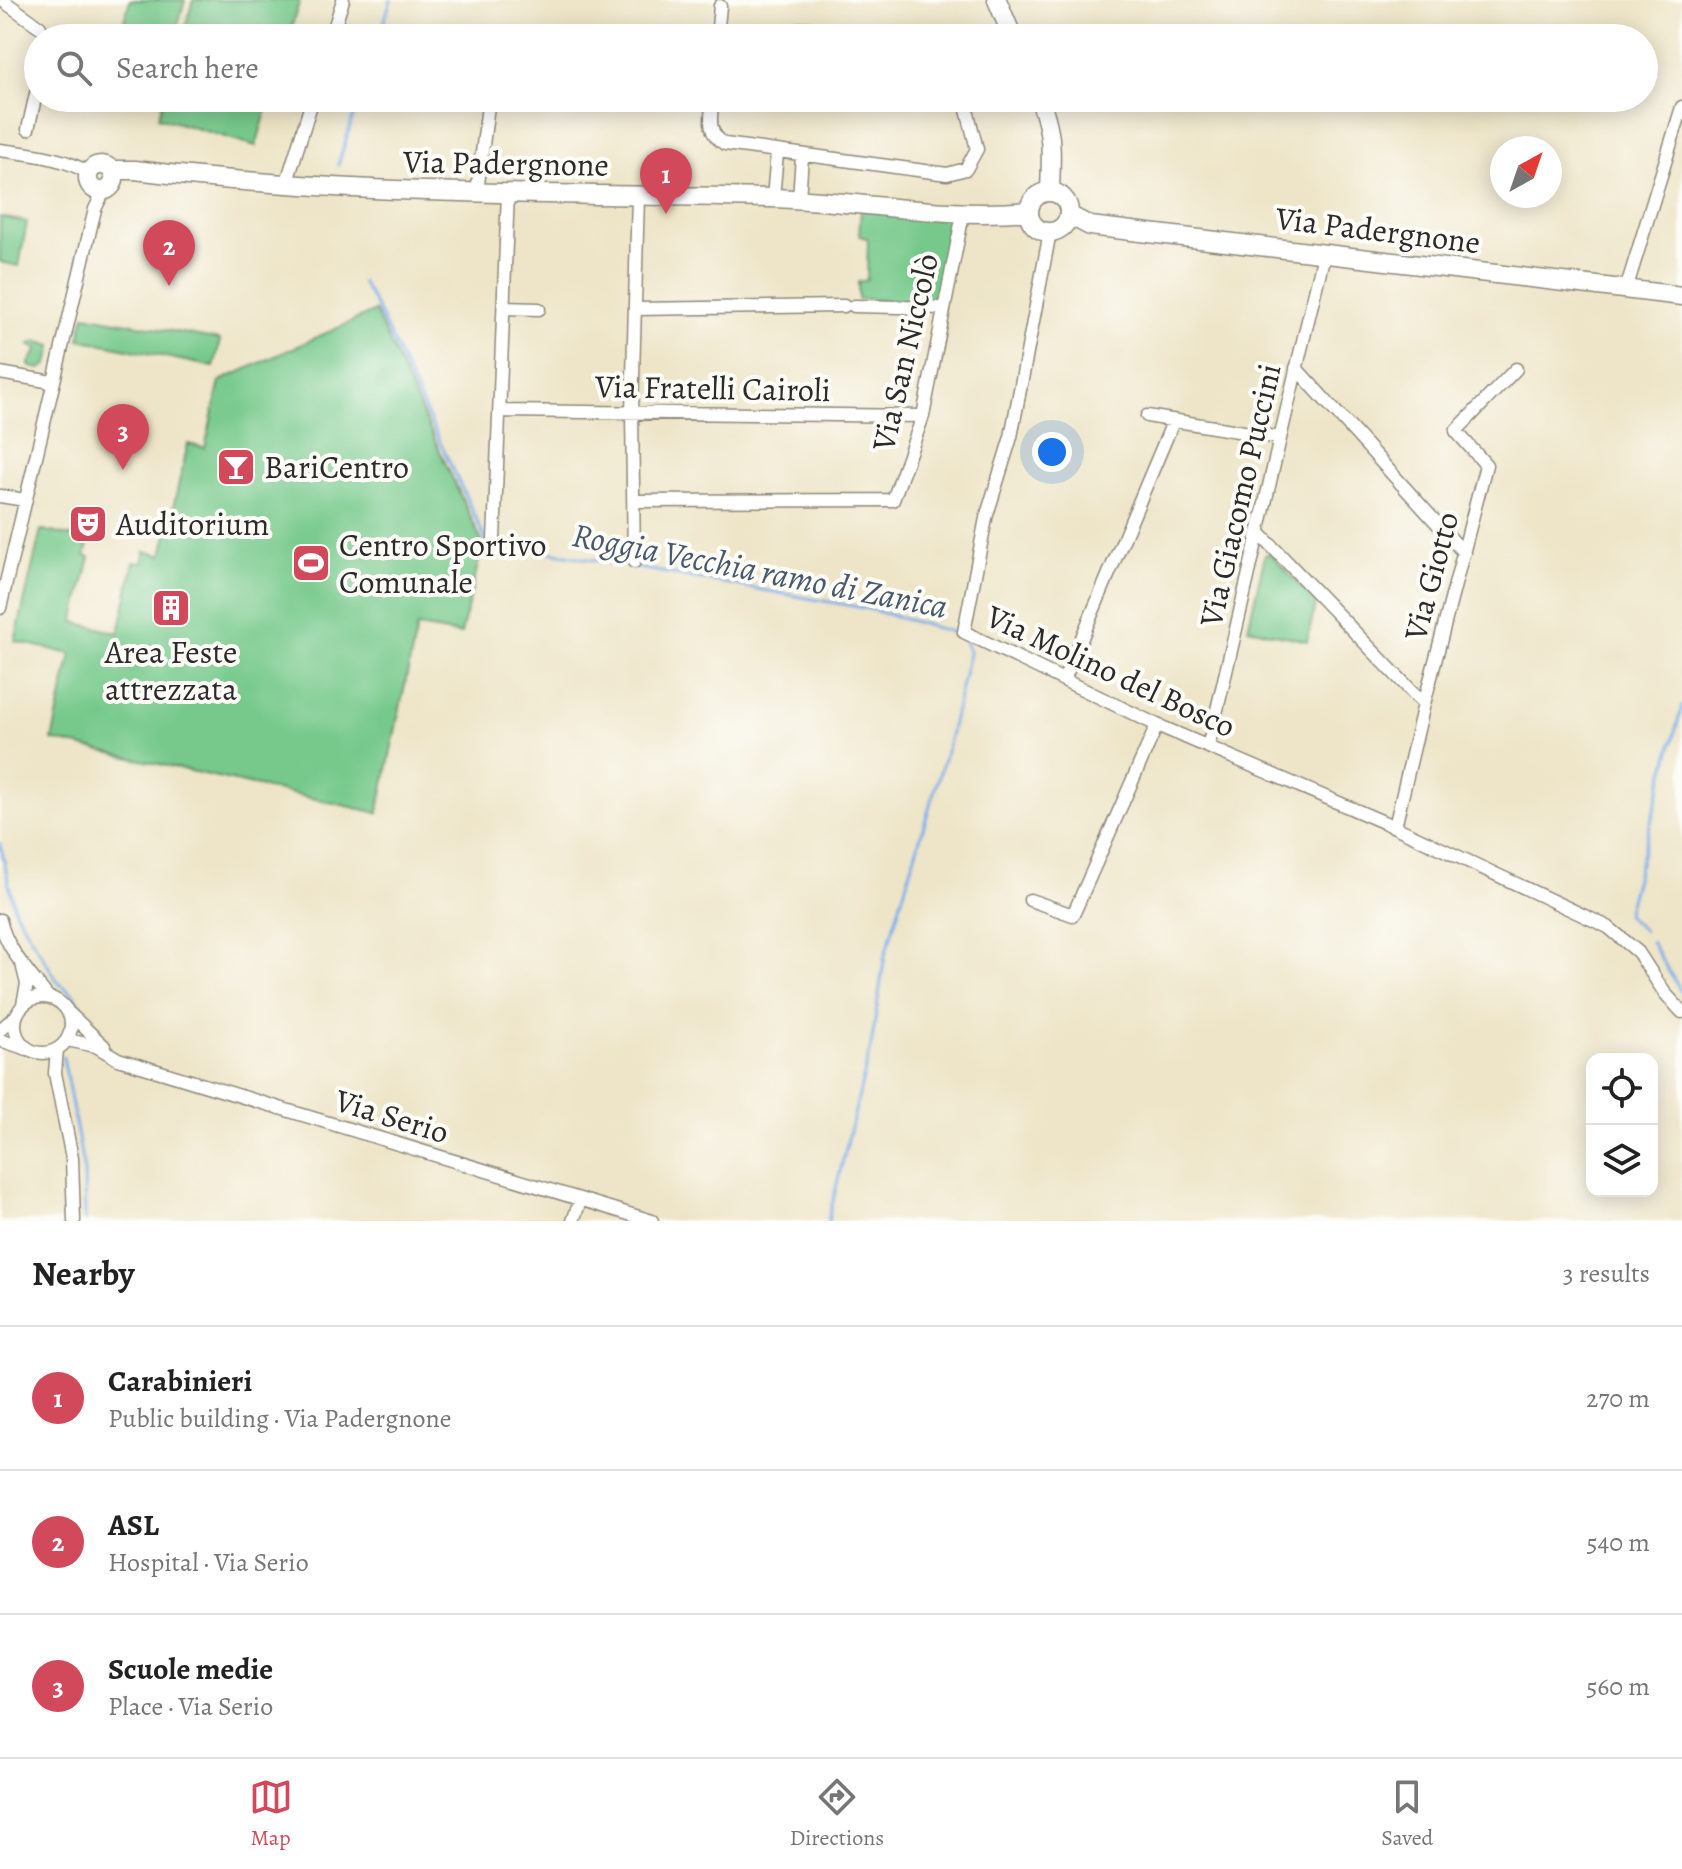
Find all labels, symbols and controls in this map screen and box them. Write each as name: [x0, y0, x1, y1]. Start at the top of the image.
search box: [24, 24, 1658, 112]
icon: search: [52, 46, 96, 90]
text: Search here: [116, 48, 259, 88]
north arrow: [1490, 136, 1562, 208]
street label: Via Padergnone: [402, 139, 609, 187]
pin: 1: [640, 148, 692, 214]
street label: Via Padergnone: [1272, 196, 1483, 264]
pin: 2: [143, 220, 195, 286]
street label: Via San Niccolò: [861, 249, 949, 456]
street label: Via Giacomo Puccini: [1188, 359, 1292, 632]
street label: Via Fratelli Cairoli: [594, 364, 831, 412]
pin: 3: [97, 404, 149, 470]
your location: [1032, 432, 1072, 472]
place label: BariCentro: [264, 445, 409, 489]
bar icon: BariCentro: [215, 446, 257, 488]
place label: Auditorium: [115, 502, 269, 546]
theatre icon: Auditorium: [67, 503, 109, 545]
street label: Via Giotto: [1393, 507, 1469, 646]
water label: Roggia Vecchia ramo di Zanica: [568, 511, 951, 630]
place label: Centro Sportivo Comunale: [339, 523, 546, 604]
sports icon: Centro Sportivo Comunale: [290, 542, 332, 584]
building icon: Area Feste attrezzata: [150, 587, 192, 629]
street label: Via Molino del Bosco: [979, 594, 1243, 748]
place label: Area Feste attrezzata: [104, 630, 237, 711]
map controls: [1586, 1053, 1658, 1197]
button: locate: [1586, 1053, 1658, 1125]
street label: Via Serio: [329, 1078, 454, 1154]
button: layers: [1586, 1125, 1658, 1197]
text: Nearby: [32, 1250, 135, 1297]
text: 3 results: [1563, 1256, 1650, 1291]
text: Carabinieri: [108, 1361, 252, 1401]
text: 1: [53, 1381, 63, 1416]
text: 270 m: [1586, 1381, 1650, 1416]
text: Public building · Via Padergnone: [108, 1401, 451, 1436]
text: ASL: [108, 1505, 159, 1545]
text: 2: [52, 1525, 64, 1560]
text: 540 m: [1586, 1525, 1650, 1560]
text: Hospital · Via Serio: [108, 1545, 309, 1580]
text: Scuole medie: [108, 1649, 273, 1689]
text: 3: [52, 1669, 64, 1704]
text: 560 m: [1586, 1669, 1650, 1704]
text: Place · Via Serio: [108, 1689, 273, 1724]
tab: Map: [249, 1775, 293, 1853]
tab: Directions: [790, 1775, 884, 1853]
tab: Saved: [1381, 1775, 1433, 1853]

